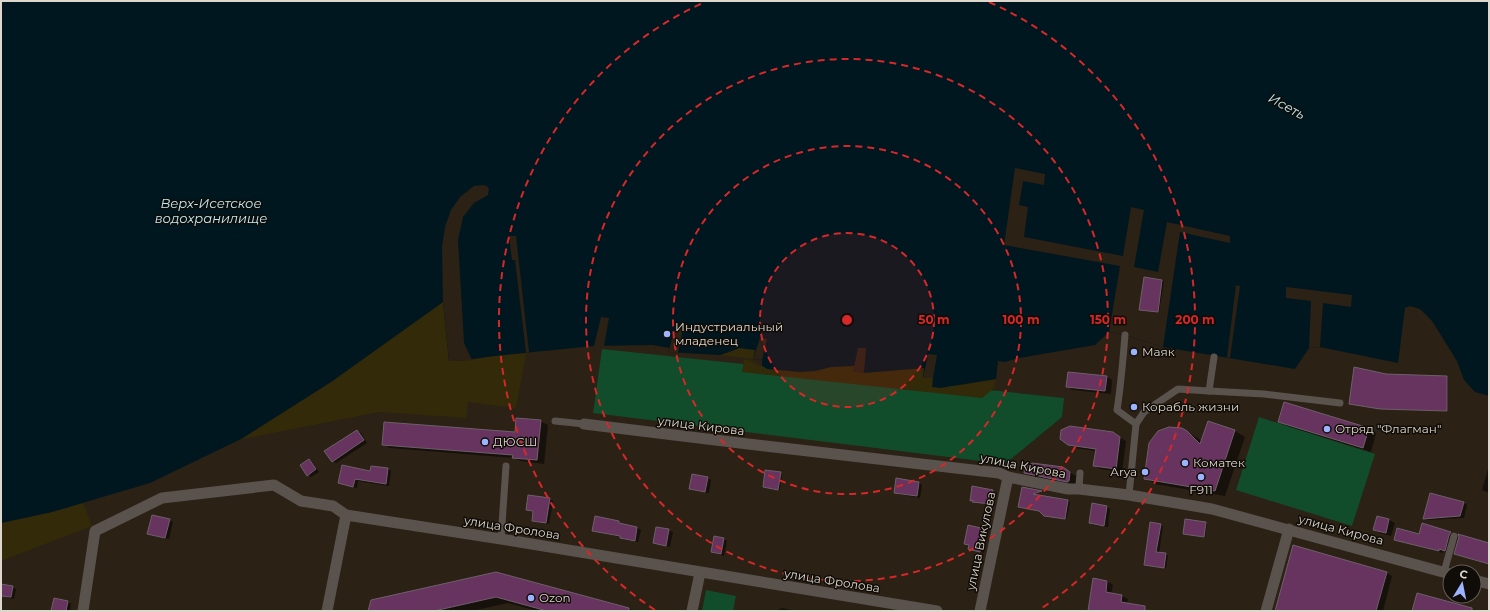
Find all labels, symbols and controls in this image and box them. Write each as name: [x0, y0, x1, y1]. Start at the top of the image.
water label: Исеть: [1266, 89, 1308, 123]
water label: Верх-Исетское водохранилище: [155, 195, 267, 226]
text: 50 m: [918, 312, 950, 327]
text: 100 m: [1003, 312, 1039, 327]
text: 150 m: [1090, 312, 1126, 327]
text: 200 m: [1175, 312, 1215, 327]
centre of rings: [840, 313, 854, 327]
place label: Индустриальный младенец: [675, 319, 783, 348]
marker: Индустриальный младенец: [662, 329, 672, 339]
place label: Маяк: [1142, 344, 1175, 359]
marker: Маяк: [1129, 347, 1139, 357]
place label: Корабль жизни: [1142, 399, 1239, 414]
marker: Корабль жизни: [1129, 402, 1139, 412]
street label: улица Кирова: [656, 413, 745, 438]
place label: Отряд "Флагман": [1335, 421, 1441, 436]
marker: Отряд "Флагман": [1322, 424, 1332, 434]
place label: ДЮСШ: [493, 434, 537, 449]
marker: ДЮСШ: [480, 437, 490, 447]
street label: улица Кирова: [978, 450, 1067, 481]
place label: Коматек: [1193, 455, 1245, 470]
marker: Коматек: [1180, 458, 1190, 468]
place label: Arya: [1110, 464, 1137, 479]
marker: Arya: [1140, 467, 1150, 477]
marker: F911: [1196, 472, 1206, 482]
place label: F911: [1189, 482, 1213, 497]
street label: улица Викулова: [963, 490, 998, 593]
street label: улица Кирова: [1296, 511, 1385, 548]
street label: улица Фролова: [462, 512, 561, 542]
north arrow: [1442, 564, 1482, 604]
street label: улица Фролова: [782, 565, 881, 595]
text: С: [1459, 567, 1469, 582]
place label: Ozon: [539, 590, 571, 605]
marker: Ozon: [526, 593, 536, 603]

